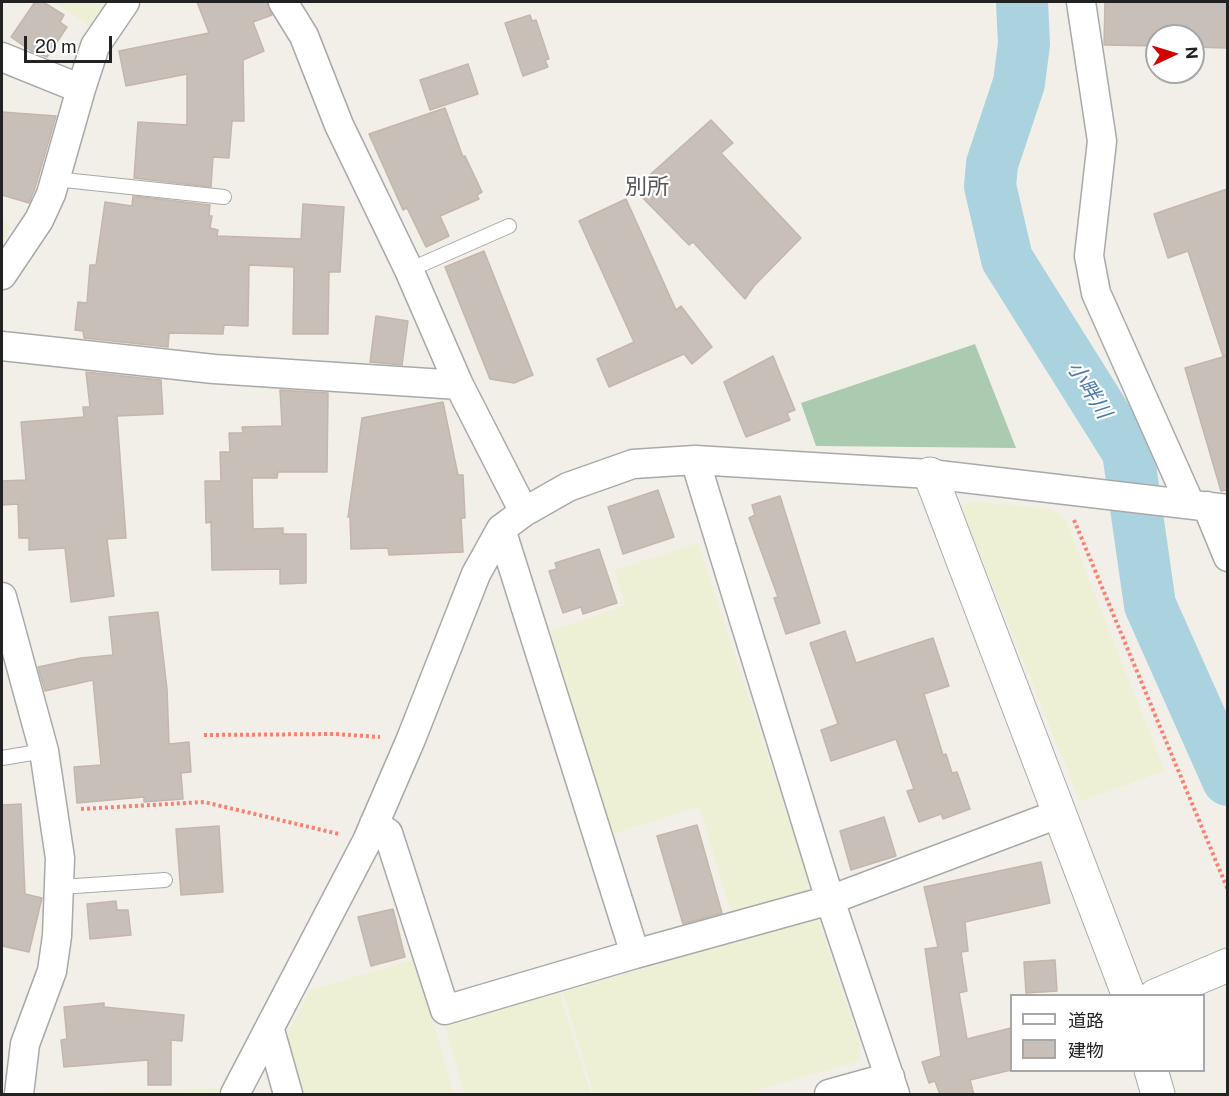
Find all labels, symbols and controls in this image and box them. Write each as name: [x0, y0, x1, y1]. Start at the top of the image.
scale bar: [27, 24, 116, 62]
north arrow: [1145, 24, 1205, 84]
text: 20 m: [35, 36, 77, 57]
text: N: [1182, 46, 1201, 60]
district label: 別所: [625, 174, 669, 200]
water label: 小畔川: [1062, 357, 1116, 423]
legend: [1010, 994, 1205, 1072]
text: 道路: [1068, 1010, 1104, 1031]
text: 建物: [1068, 1040, 1104, 1061]

